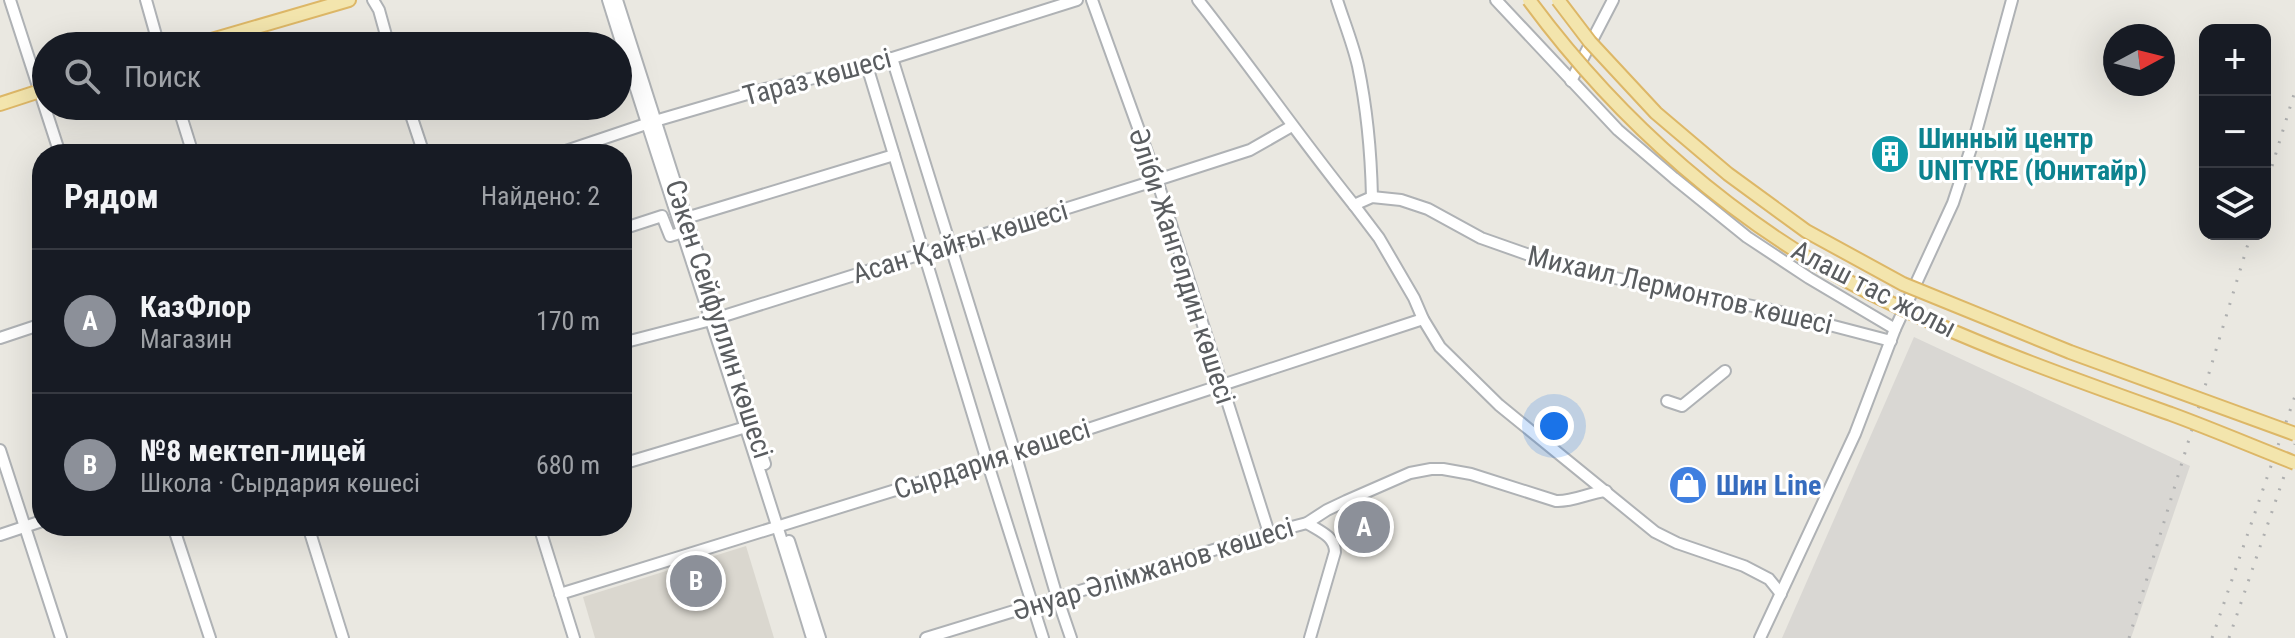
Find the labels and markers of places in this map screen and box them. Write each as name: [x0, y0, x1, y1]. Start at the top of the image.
place label: Шинный центр UNITYRE (Юнитайр): [1918, 122, 2147, 187]
building icon: Шинный центр UNITYRE (Юнитайр): [1869, 133, 1911, 175]
shop icon: Шин Line: [1667, 464, 1709, 506]
place label: Шин Line: [1716, 469, 1821, 502]
pin: A: [1338, 497, 1390, 557]
pin: B: [670, 551, 722, 611]

